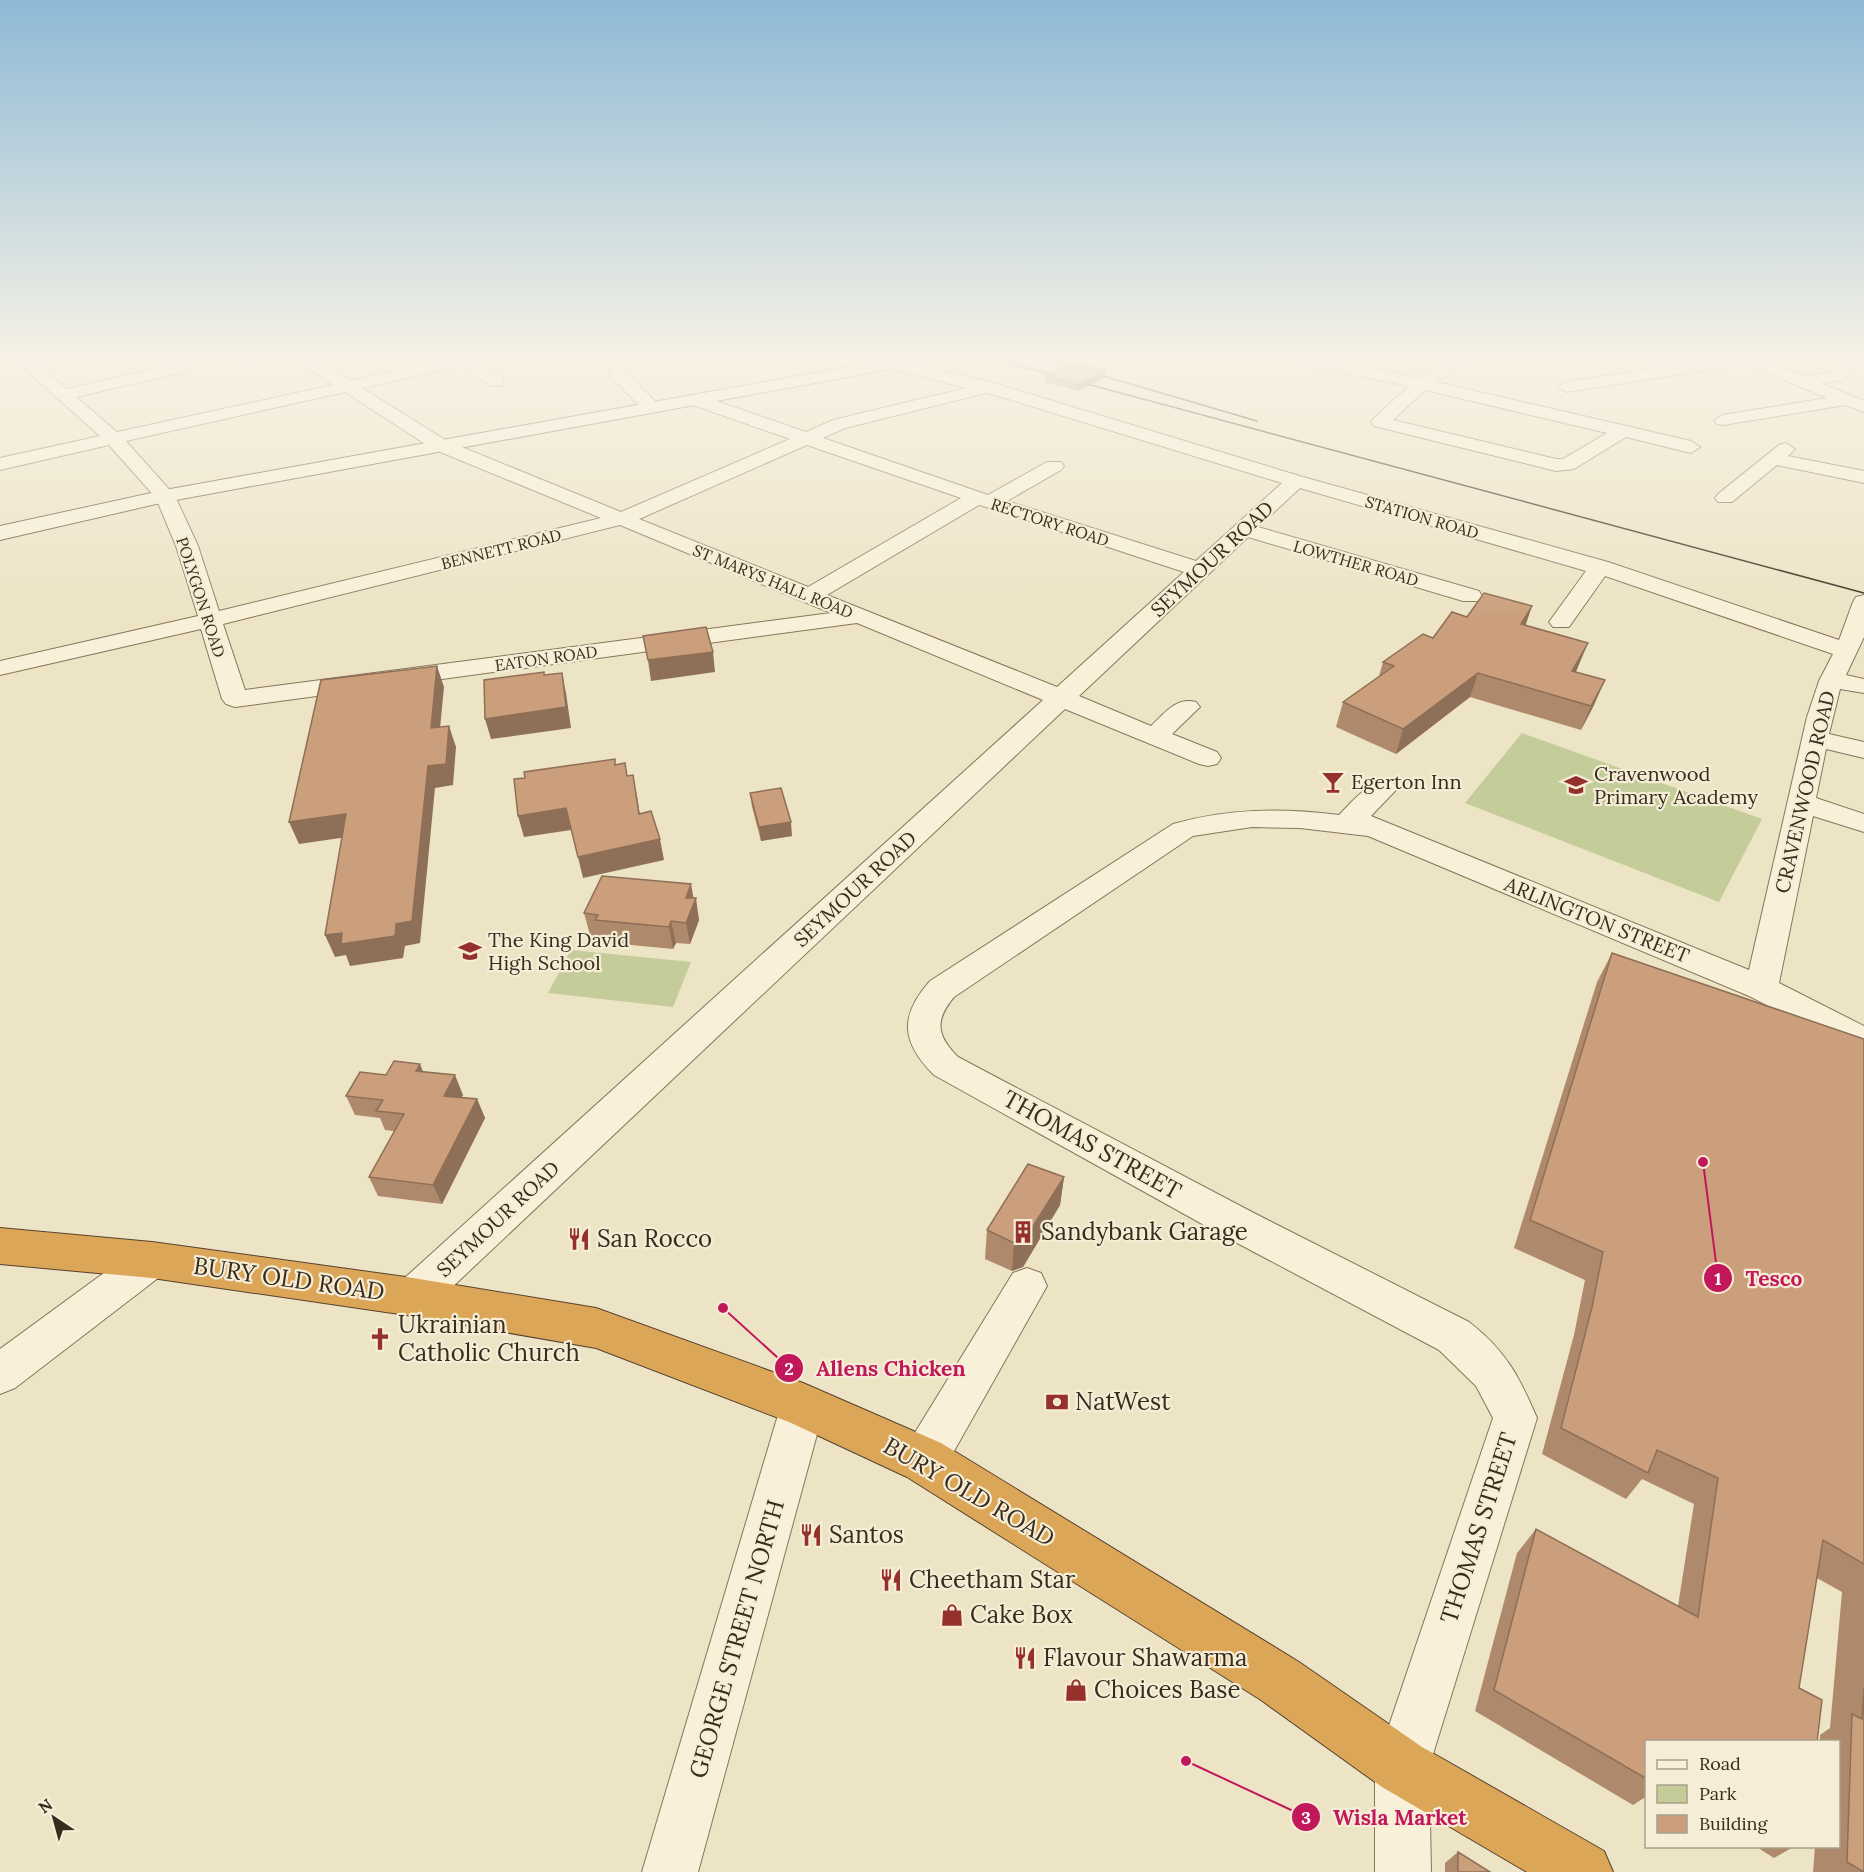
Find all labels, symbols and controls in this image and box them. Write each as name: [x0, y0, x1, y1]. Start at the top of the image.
street label: STATION ROAD: [1363, 491, 1481, 543]
street label: RECTORY ROAD: [989, 494, 1112, 550]
street label: SEYMOUR ROAD: [1145, 495, 1278, 622]
street label: BENNETT ROAD: [439, 524, 563, 574]
street label: POLYGON ROAD: [172, 534, 230, 660]
street label: LOWTHER ROAD: [1291, 536, 1421, 590]
street label: ST MARYS HALL ROAD: [690, 540, 856, 622]
street label: EATON ROAD: [493, 641, 599, 675]
street label: CRAVENWOOD ROAD: [1769, 688, 1840, 896]
place label: Cravenwood Primary Academy: [1594, 761, 1758, 809]
bar icon: Egerton Inn: [1320, 769, 1346, 795]
place label: Egerton Inn: [1351, 769, 1462, 794]
school or university icon: Cravenwood Primary Academy: [1563, 772, 1589, 798]
street label: SEYMOUR ROAD: [788, 825, 921, 952]
street label: ARLINGTON STREET: [1500, 871, 1693, 968]
place label: The King David High School: [488, 927, 629, 975]
school or university icon: The King David High School: [457, 938, 483, 964]
street label: THOMAS STREET: [998, 1083, 1187, 1206]
street label: SEYMOUR ROAD: [431, 1155, 564, 1282]
place label: Sandybank Garage: [1041, 1216, 1248, 1247]
building icon: Sandybank Garage: [1010, 1219, 1036, 1245]
place label: San Rocco: [597, 1223, 712, 1254]
restaurant icon: San Rocco: [566, 1226, 592, 1252]
street label: BURY OLD ROAD: [191, 1250, 387, 1307]
callout: Tesco: [1703, 1259, 1814, 1298]
text: Tesco: [1746, 1265, 1803, 1292]
text: 1: [1714, 1267, 1722, 1290]
place label: Ukrainian Catholic Church: [398, 1309, 580, 1368]
church icon: Ukrainian Catholic Church: [367, 1326, 393, 1352]
callout: Allens Chicken: [774, 1349, 978, 1388]
text: Allens Chicken: [816, 1355, 966, 1382]
text: 2: [784, 1357, 794, 1380]
place label: NatWest: [1075, 1386, 1171, 1417]
bank icon: NatWest: [1044, 1389, 1070, 1415]
street label: THOMAS STREET: [1433, 1428, 1524, 1627]
street label: BURY OLD ROAD: [878, 1430, 1060, 1553]
street label: GEORGE STREET NORTH: [682, 1496, 791, 1782]
place label: Santos: [829, 1519, 904, 1550]
restaurant icon: Santos: [798, 1522, 824, 1548]
place label: Cheetham Star: [909, 1564, 1076, 1595]
restaurant icon: Cheetham Star: [878, 1567, 904, 1593]
place label: Cake Box: [970, 1599, 1073, 1630]
shop icon: Cake Box: [939, 1602, 965, 1628]
place label: Flavour Shawarma: [1043, 1642, 1247, 1673]
restaurant icon: Flavour Shawarma: [1012, 1645, 1038, 1671]
place label: Choices Base: [1094, 1674, 1240, 1705]
shop icon: Choices Base: [1063, 1677, 1089, 1703]
legend: [1645, 1740, 1840, 1848]
text: Road: [1699, 1752, 1741, 1775]
text: Park: [1699, 1782, 1737, 1805]
north arrow: [24, 1788, 84, 1848]
text: N: [34, 1794, 56, 1818]
callout: Wisla Market: [1291, 1798, 1479, 1837]
text: Wisla Market: [1333, 1804, 1467, 1831]
text: 3: [1301, 1806, 1311, 1829]
text: Building: [1699, 1812, 1769, 1835]

